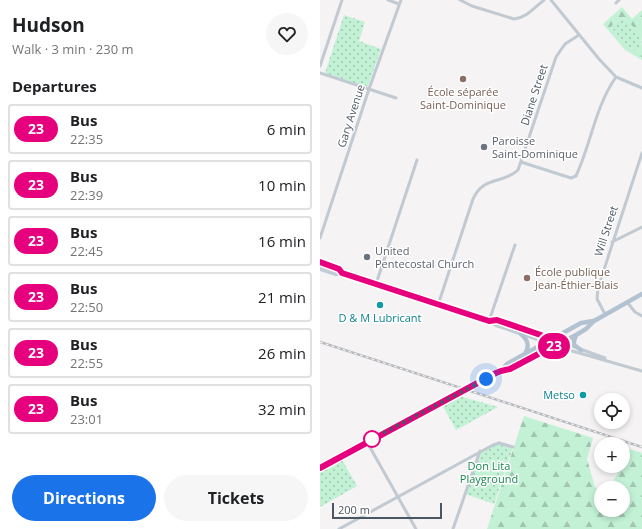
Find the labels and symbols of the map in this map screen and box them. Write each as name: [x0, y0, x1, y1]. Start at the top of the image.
street label: Diane Street: [517, 62, 550, 127]
marker: École séparée Saint-Dominique: [458, 74, 468, 84]
street label: Gary Avenue: [333, 82, 368, 149]
place label: École séparée Saint-Dominique: [420, 84, 506, 112]
place label: Paroisse Saint-Dominique: [492, 133, 578, 161]
marker: Paroisse Saint-Dominique: [479, 142, 489, 152]
street label: Will Street: [590, 204, 621, 258]
place label: United Pentecostal Church: [375, 243, 474, 271]
marker: United Pentecostal Church: [362, 252, 372, 262]
place label: École publique Jean-Éthier-Blais: [534, 264, 618, 292]
marker: École publique Jean-Éthier-Blais: [522, 273, 532, 283]
marker: D & M Lubricant: [375, 300, 385, 310]
place label: D & M Lubricant: [339, 310, 422, 325]
line badge: 23: [536, 333, 572, 359]
your location: [476, 369, 496, 389]
place label: Metso: [543, 387, 575, 402]
marker: Metso: [578, 390, 588, 400]
unlabelled marker: [363, 430, 381, 448]
park label: Don Lita Playground: [460, 458, 518, 486]
scale bar: [332, 501, 442, 520]

